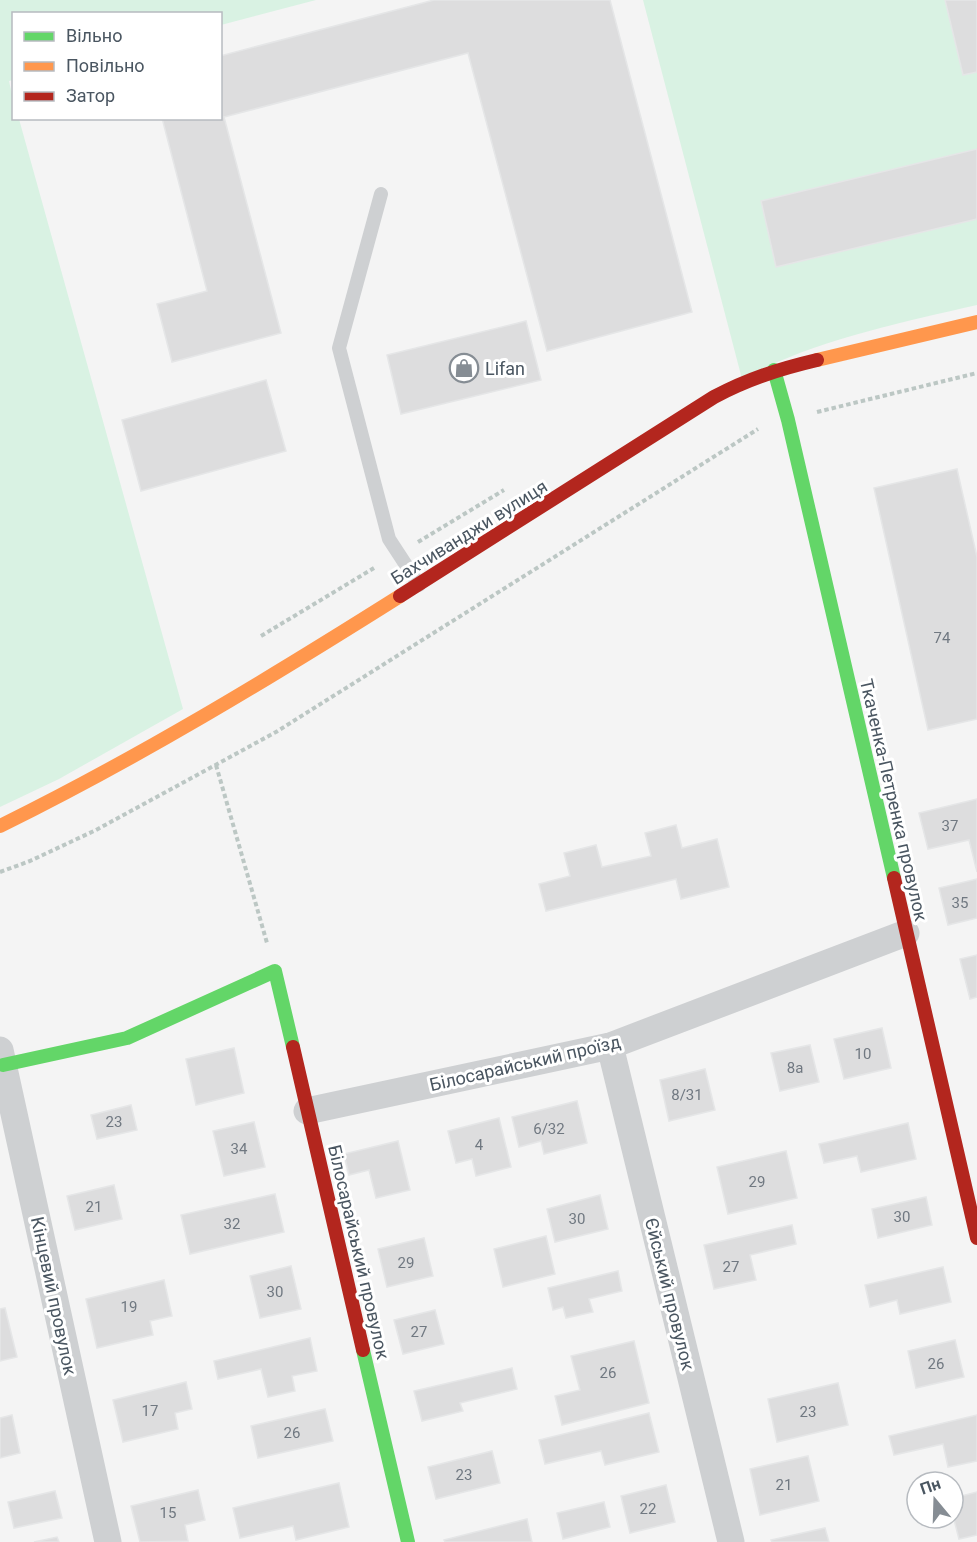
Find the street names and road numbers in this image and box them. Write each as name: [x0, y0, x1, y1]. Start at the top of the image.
street label: Бахчиванджи вулиця: [387, 475, 551, 589]
street label: Ткаченка-Петренка провулок: [856, 677, 932, 923]
street label: Білосарайський проїзд: [427, 1031, 623, 1095]
street label: Білосарайський провулок: [324, 1143, 394, 1362]
street label: Кінцевий провулок: [27, 1215, 81, 1377]
street label: Єйський провулок: [641, 1216, 699, 1373]

